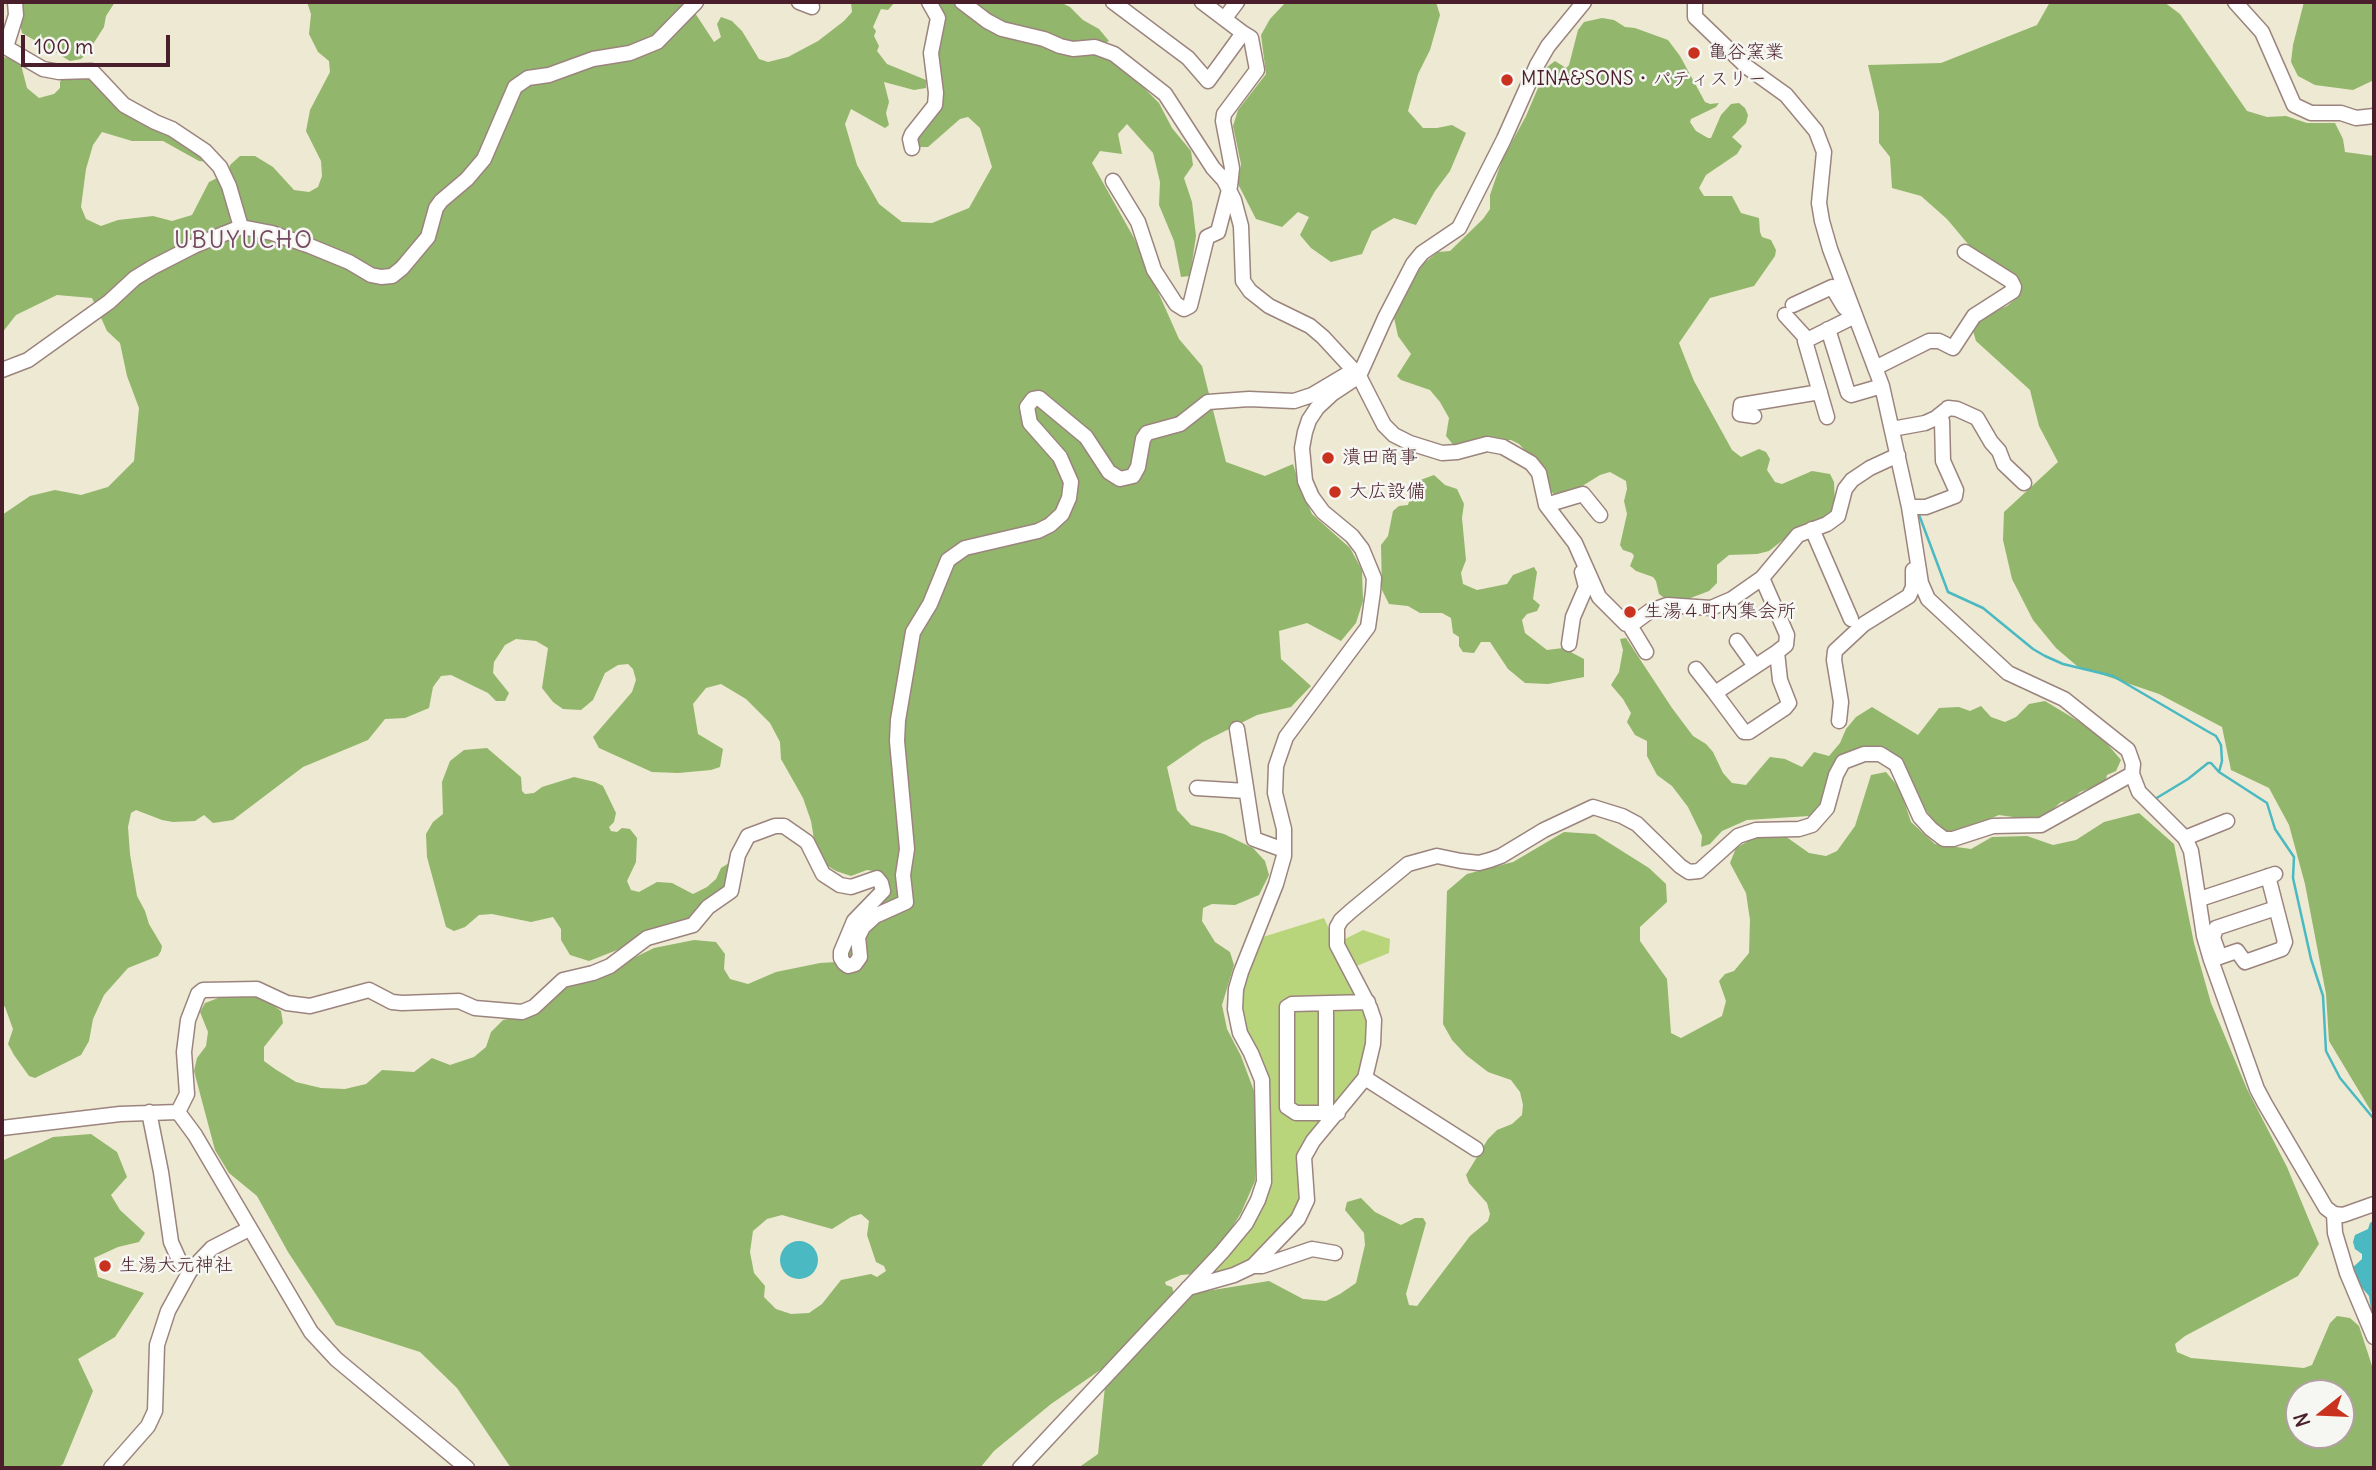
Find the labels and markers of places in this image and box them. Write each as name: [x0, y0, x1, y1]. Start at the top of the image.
place label: 亀谷窯業: [1708, 42, 1784, 64]
marker: 亀谷窯業: [1686, 45, 1702, 61]
place label: MINA&SONS・パティスリー: [1521, 69, 1767, 91]
marker: MINA&SONS・パティスリー: [1499, 72, 1515, 88]
place label: 潰田商事: [1342, 447, 1418, 469]
marker: 潰田商事: [1320, 450, 1336, 466]
place label: 大広設備: [1349, 481, 1425, 503]
marker: 大広設備: [1327, 484, 1343, 500]
place label: 生湯４町内集会所: [1644, 601, 1796, 623]
marker: 生湯４町内集会所: [1622, 604, 1638, 620]
place label: 生湯大元神社: [119, 1255, 233, 1277]
marker: 生湯大元神社: [97, 1258, 113, 1274]

